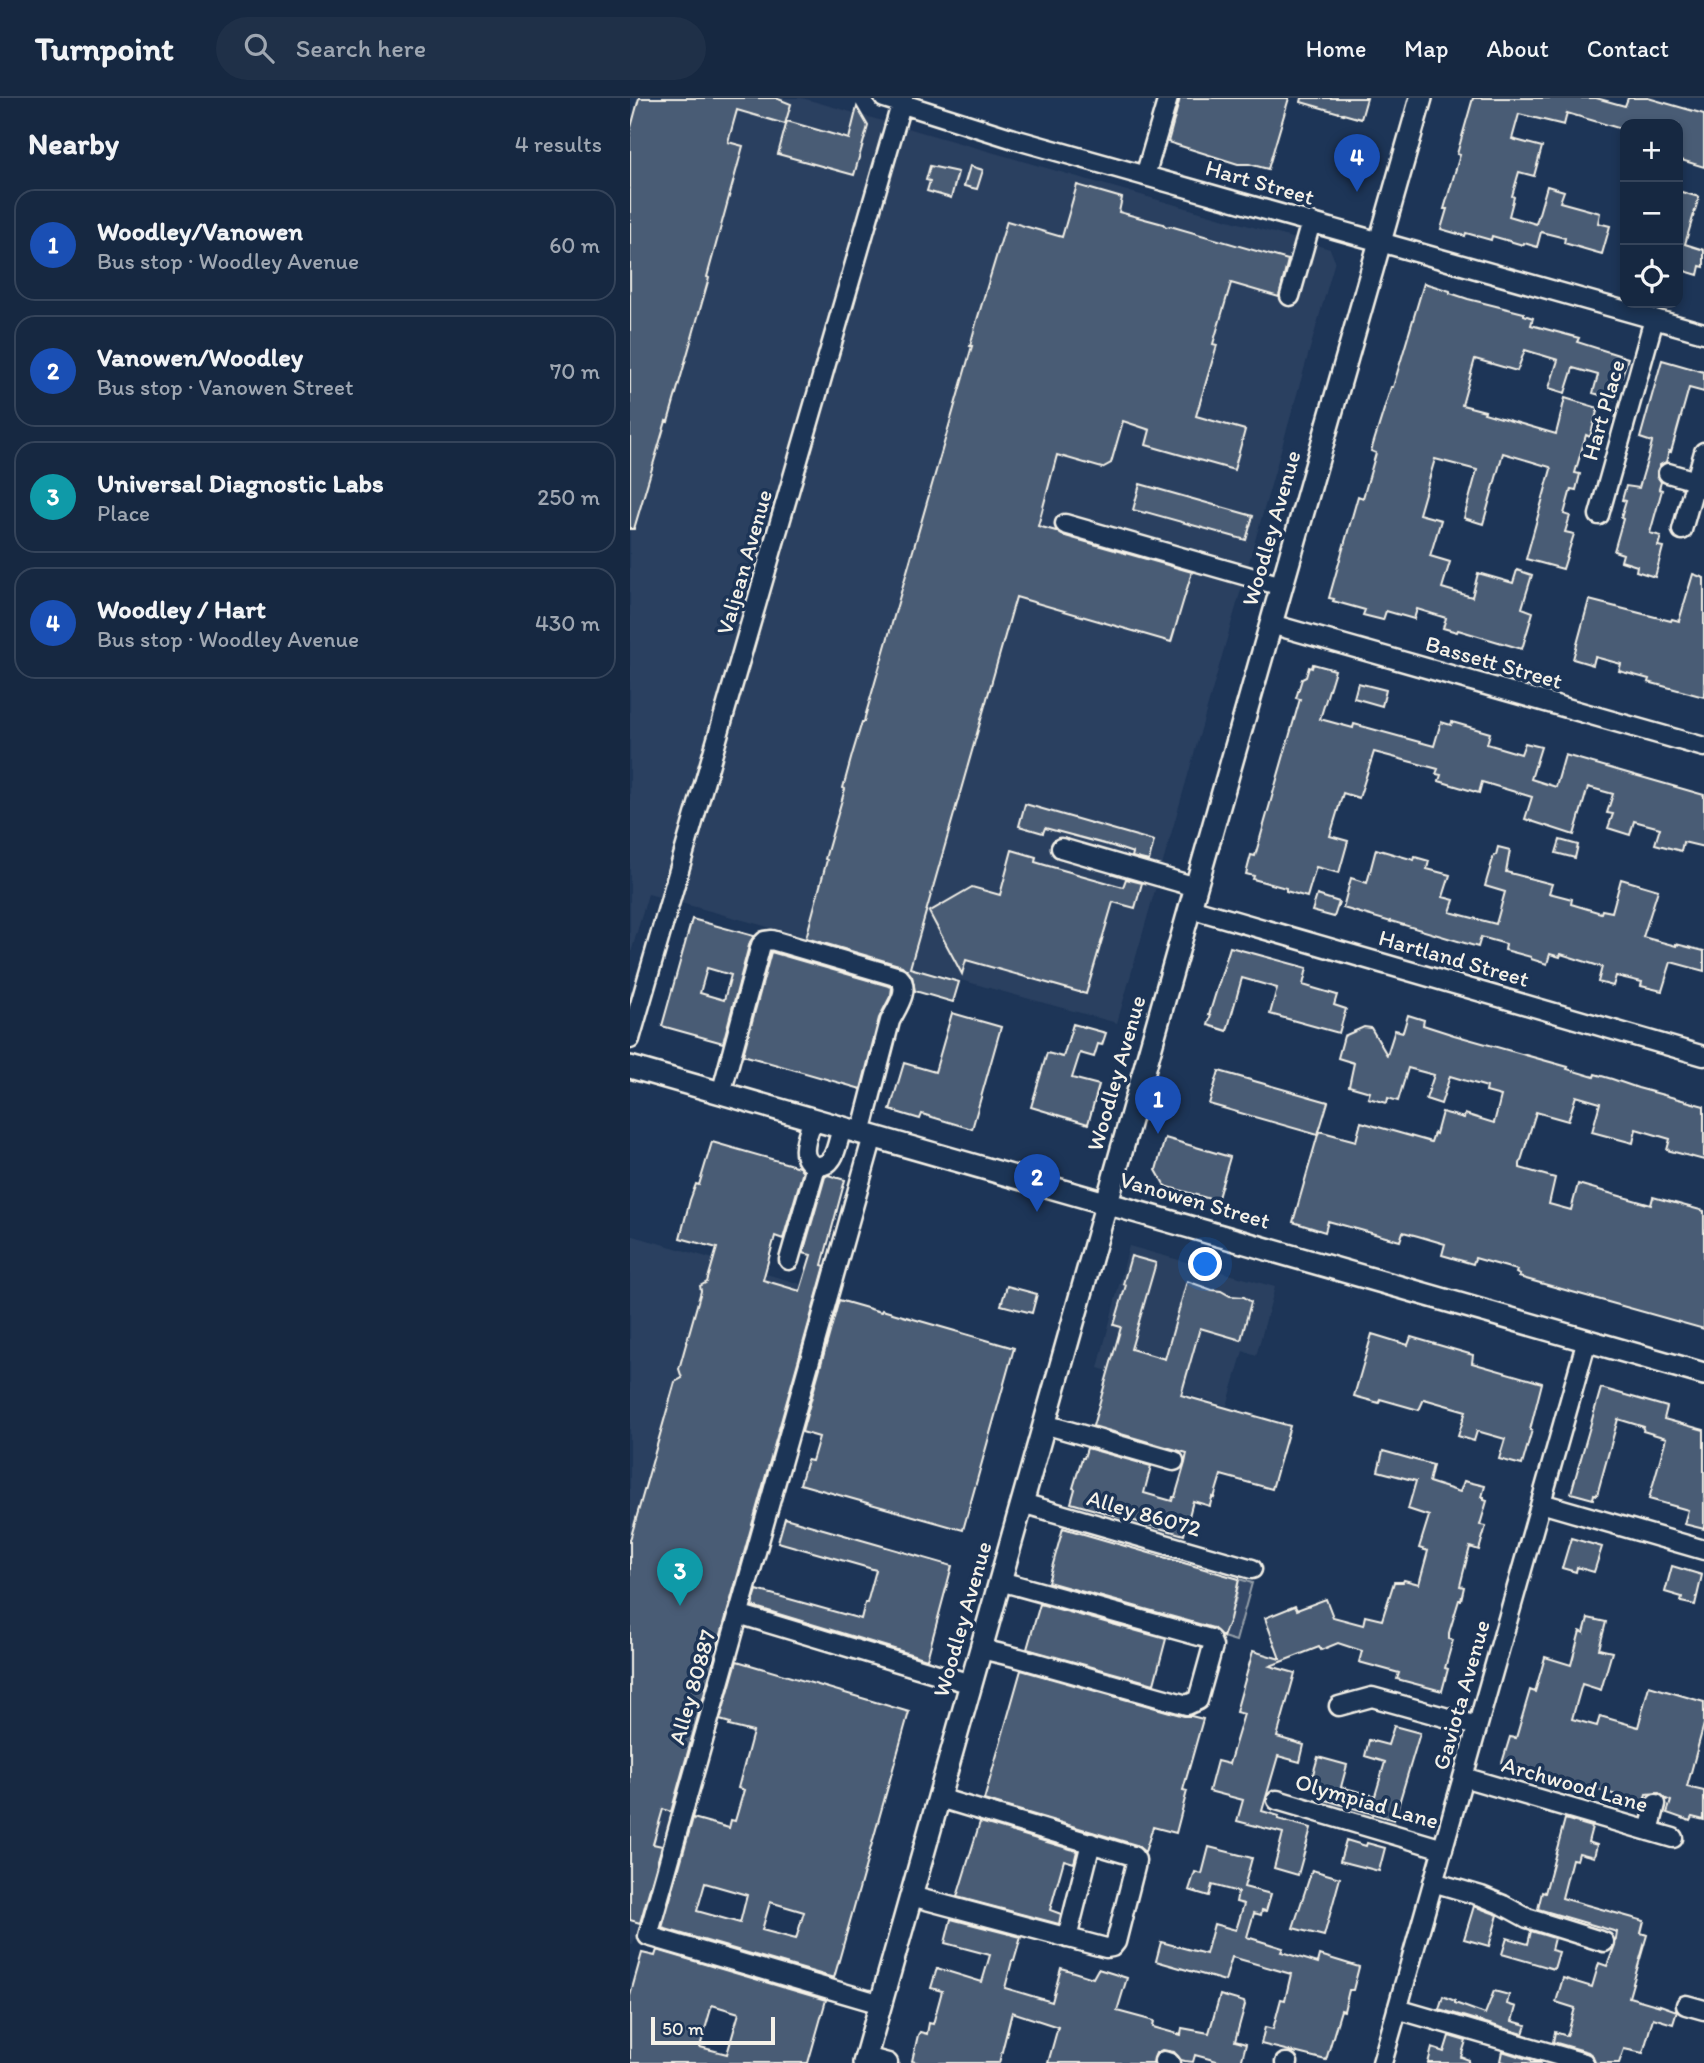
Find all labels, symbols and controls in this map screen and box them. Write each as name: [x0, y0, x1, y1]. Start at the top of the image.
search box: [216, 17, 706, 80]
text: Turnpoint: [35, 29, 174, 68]
icon: search: [240, 29, 278, 67]
text: Search here: [296, 32, 426, 64]
text: Home: [1306, 34, 1366, 63]
text: Map: [1404, 34, 1448, 63]
text: About: [1486, 34, 1549, 63]
text: Contact: [1587, 34, 1669, 63]
map controls: [1620, 119, 1683, 308]
button: +: [1620, 119, 1683, 182]
text: Nearby: [28, 125, 119, 162]
text: 4 results: [515, 130, 602, 158]
pin: 4: [1334, 134, 1380, 192]
street label: Hart Street: [1202, 153, 1318, 211]
button: −: [1620, 182, 1683, 245]
text: Woodley/Vanowen: [97, 215, 303, 247]
text: 1: [48, 231, 58, 259]
text: 60 m: [549, 231, 600, 259]
button: locate: [1620, 245, 1683, 308]
text: Bus stop · Woodley Avenue: [97, 247, 359, 275]
text: Vanowen/Woodley: [97, 341, 303, 373]
street label: Hart Place: [1575, 356, 1631, 464]
text: 2: [47, 357, 59, 385]
text: 70 m: [550, 357, 600, 385]
text: Bus stop · Vanowen Street: [97, 373, 354, 401]
street label: Woodley Avenue: [1235, 447, 1307, 609]
text: Universal Diagnostic Labs: [97, 467, 384, 499]
text: 3: [47, 483, 59, 511]
text: 250 m: [537, 483, 600, 511]
street label: Valjean Avenue: [710, 486, 778, 638]
text: Place: [97, 499, 150, 527]
text: Woodley / Hart: [97, 593, 266, 625]
text: 4: [46, 609, 60, 637]
text: 430 m: [535, 609, 600, 637]
text: Bus stop · Woodley Avenue: [97, 625, 359, 653]
street label: Bassett Street: [1422, 629, 1566, 695]
street label: Hartland Street: [1376, 923, 1533, 993]
street label: Woodley Avenue: [1080, 992, 1152, 1154]
pin: 1: [1135, 1076, 1181, 1134]
pin: 2: [1014, 1154, 1060, 1212]
street label: Vanowen Street: [1117, 1165, 1274, 1235]
your location: [1188, 1247, 1222, 1281]
street label: Alley 86072: [1084, 1483, 1204, 1543]
street label: Woodley Avenue: [926, 1538, 998, 1700]
pin: 3: [657, 1548, 703, 1606]
street label: Gaviota Avenue: [1426, 1617, 1496, 1773]
street label: Alley 80887: [662, 1626, 722, 1748]
street label: Archwood Lane: [1499, 1750, 1651, 1818]
street label: Olympiad Lane: [1292, 1767, 1442, 1835]
scale bar: [651, 2014, 775, 2046]
text: 50 m: [662, 2017, 704, 2040]

